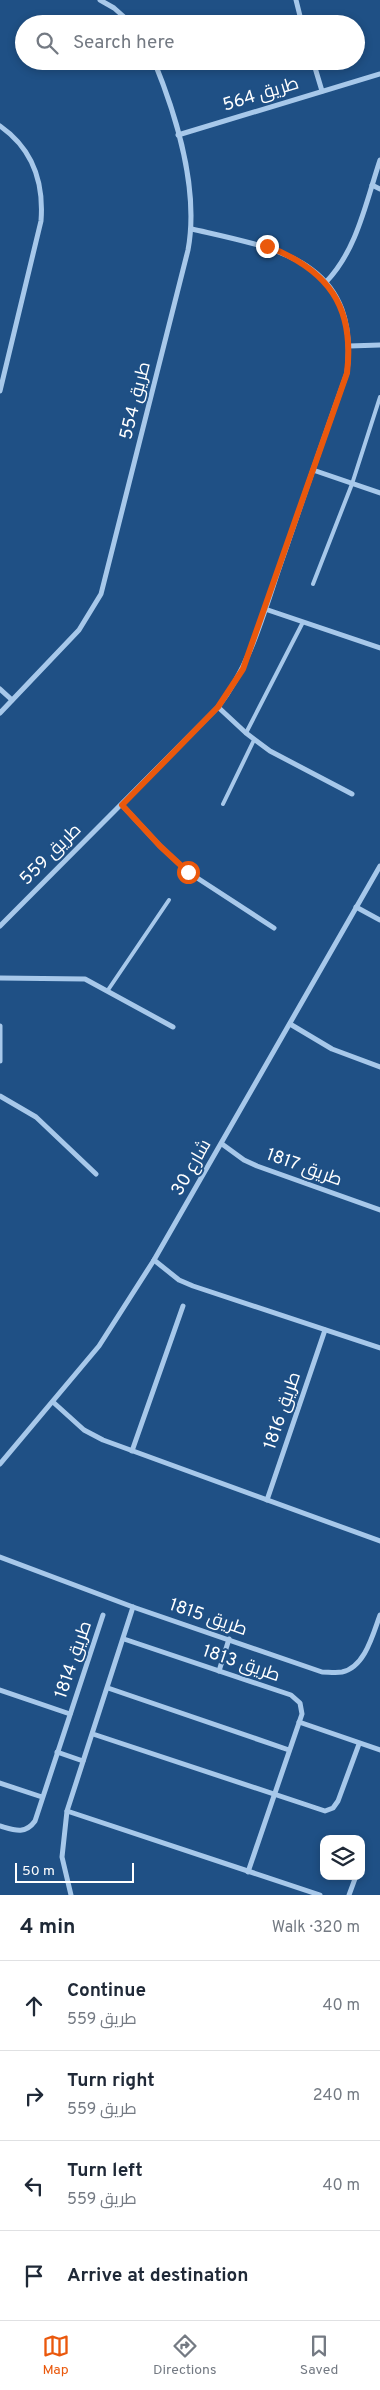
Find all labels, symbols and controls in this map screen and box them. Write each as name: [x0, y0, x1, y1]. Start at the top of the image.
search box: [15, 15, 365, 70]
icon: search: [33, 29, 61, 57]
text: Search here: [73, 31, 175, 55]
street label: طريق 564: [220, 73, 302, 117]
route end: [256, 235, 279, 258]
street label: طريق 554: [115, 360, 157, 442]
street label: طريق 559: [15, 819, 87, 891]
route start: [177, 861, 200, 884]
street label: شارع 30: [167, 1136, 217, 1200]
street label: طريق 1817: [263, 1144, 345, 1192]
street label: طريق 1816: [259, 1369, 307, 1453]
street label: طريق 1815: [166, 1594, 250, 1642]
street label: طريق 1814: [50, 1618, 98, 1702]
street label: طريق 1813: [199, 1640, 283, 1688]
map controls: [320, 1835, 365, 1880]
button: layers: [320, 1835, 365, 1880]
scale bar: [15, 1860, 134, 1883]
text: 50 m: [22, 1863, 55, 1880]
text: 4 min: [20, 1914, 76, 1941]
text: Walk · 320 m: [272, 1918, 360, 1938]
text: Continue: [67, 1979, 146, 2003]
icon: ahead: [20, 1992, 48, 2020]
text: 40 m: [322, 1996, 360, 2016]
text: طريق 559: [67, 2010, 137, 2030]
text: Turn right: [67, 2069, 155, 2093]
icon: right: [20, 2082, 48, 2110]
text: 240 m: [313, 2086, 360, 2106]
text: طريق 559: [67, 2100, 137, 2120]
text: Turn left: [67, 2159, 143, 2183]
icon: left: [20, 2172, 48, 2200]
text: 40 m: [322, 2176, 360, 2196]
text: طريق 559: [67, 2190, 137, 2210]
icon: arrive: [20, 2262, 48, 2290]
text: Arrive at destination: [67, 2264, 248, 2288]
tab: Map: [42, 2332, 70, 2379]
tab: Directions: [153, 2332, 217, 2379]
tab: Saved: [300, 2332, 338, 2379]

